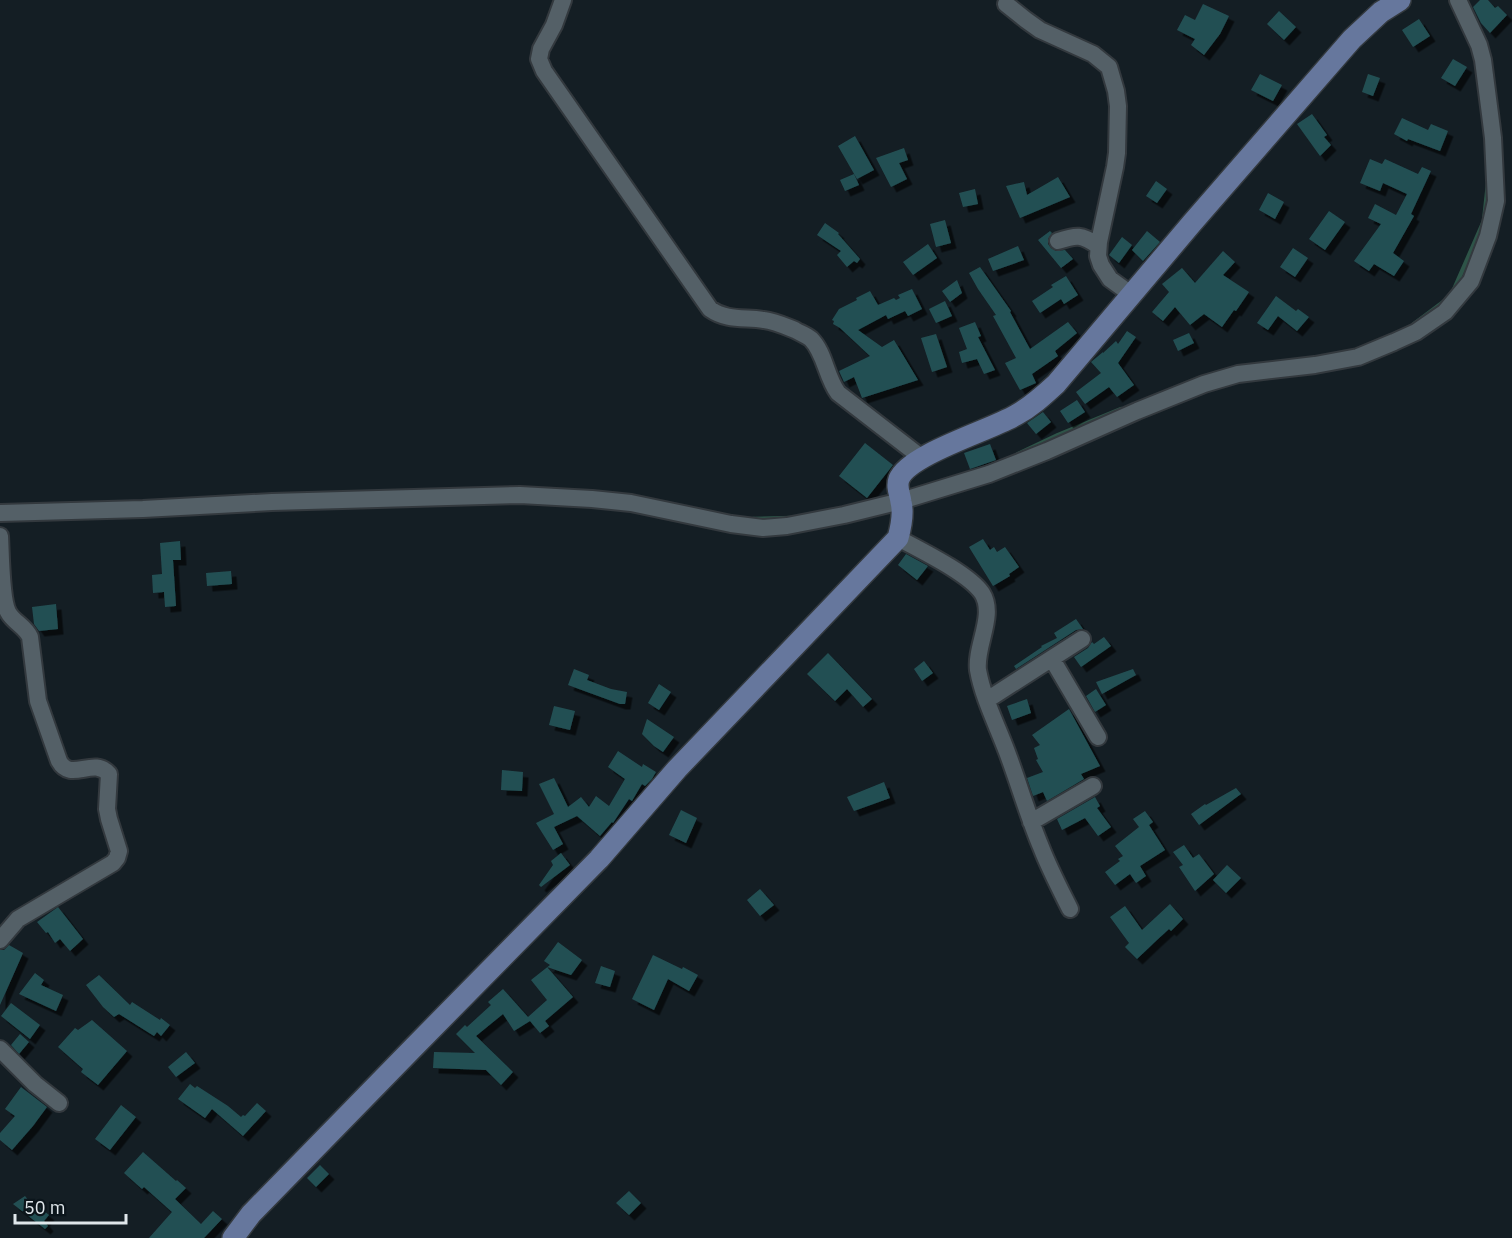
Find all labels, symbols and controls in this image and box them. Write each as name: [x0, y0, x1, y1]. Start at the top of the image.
scale bar: [15, 1187, 126, 1225]
text: 50 m: [24, 1196, 66, 1219]

